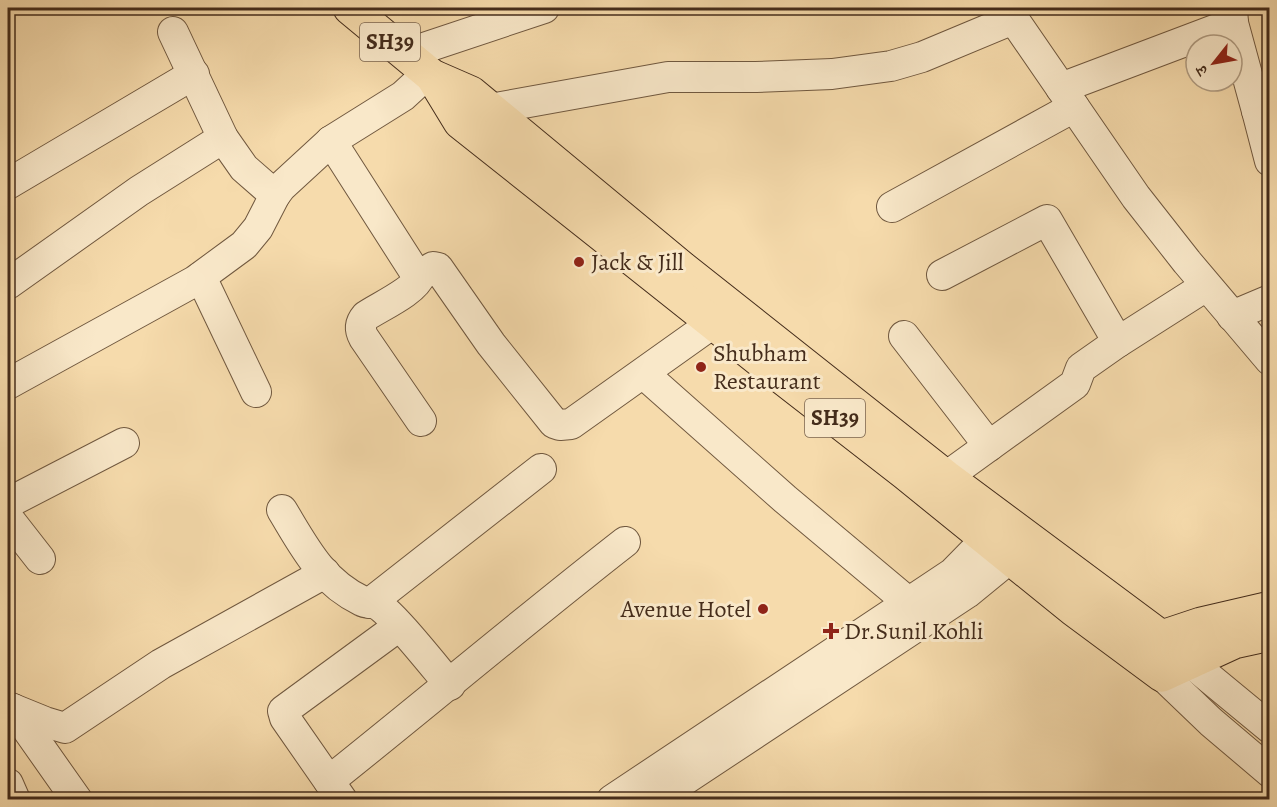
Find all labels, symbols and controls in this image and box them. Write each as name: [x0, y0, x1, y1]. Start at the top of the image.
road number: SH39: [360, 23, 420, 61]
north arrow: [1184, 33, 1244, 93]
text: उ: [1190, 59, 1214, 80]
place label: Jack & Jill: [591, 246, 684, 278]
marker: Jack & Jill: [572, 255, 586, 269]
place label: Shubham Restaurant: [713, 337, 821, 397]
marker: Shubham Restaurant: [694, 360, 708, 374]
road number: SH39: [805, 399, 865, 437]
place label: Avenue Hotel: [620, 593, 751, 625]
marker: Avenue Hotel: [756, 602, 770, 616]
place label: Dr.Sunil Kohli: [844, 615, 983, 647]
marker: Dr.Sunil Kohli: [822, 622, 840, 640]

